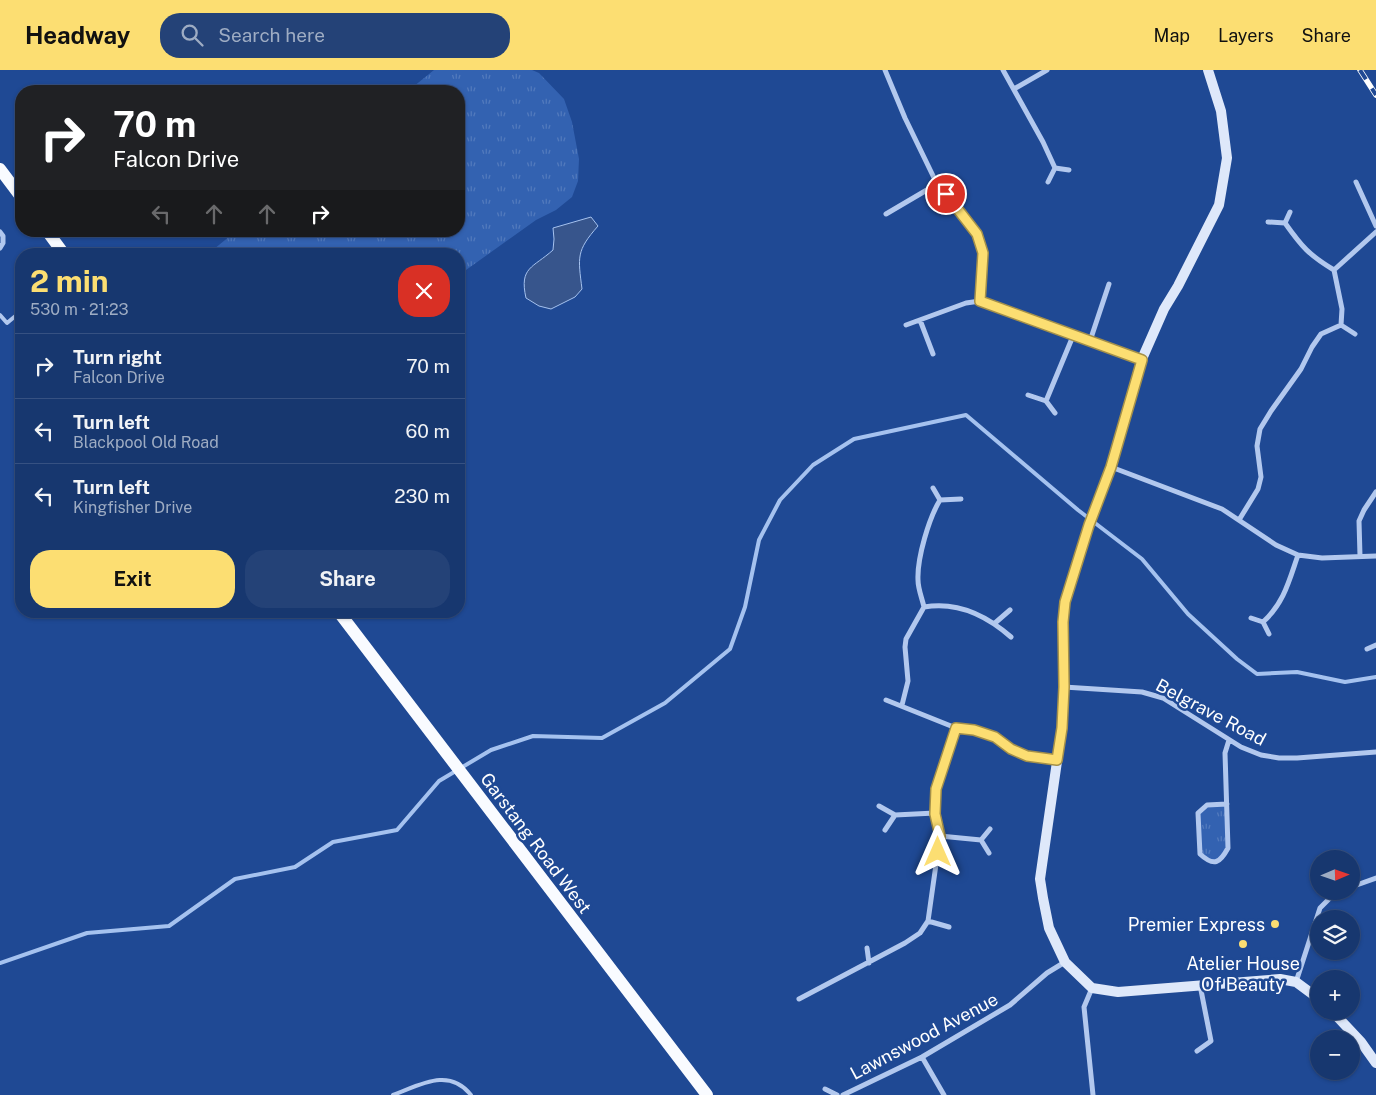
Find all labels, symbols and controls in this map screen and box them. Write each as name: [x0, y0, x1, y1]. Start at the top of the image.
search box: [160, 13, 510, 58]
text: Headway: [25, 21, 130, 49]
icon: search: [178, 21, 206, 49]
text: Search here: [218, 24, 325, 46]
text: Map: [1154, 25, 1190, 46]
text: Layers: [1218, 25, 1274, 46]
text: Share: [1302, 25, 1351, 46]
text: 70 m: [113, 104, 196, 145]
icon: right: [30, 105, 95, 170]
text: Falcon Drive: [113, 146, 239, 172]
pin: [925, 173, 967, 215]
icon: arrive: [932, 180, 960, 208]
icon: left: [147, 200, 175, 228]
icon: ahead: [200, 200, 228, 228]
icon: ahead: [253, 200, 281, 228]
icon: right: [306, 200, 334, 228]
text: 2 min: [30, 263, 109, 299]
button: close: [398, 265, 450, 317]
text: 530 m · 21:23: [30, 300, 129, 319]
text: Turn right: [73, 346, 162, 368]
icon: right: [30, 352, 58, 380]
text: 70 m: [406, 355, 450, 377]
text: Falcon Drive: [73, 368, 165, 387]
text: Turn left: [73, 411, 150, 433]
icon: left: [30, 417, 58, 445]
text: 60 m: [406, 420, 450, 442]
text: Blackpool Old Road: [73, 433, 219, 452]
text: Turn left: [73, 476, 150, 498]
icon: left: [30, 482, 58, 510]
text: 230 m: [394, 485, 450, 507]
text: Kingfisher Drive: [73, 498, 192, 517]
button: Exit: [30, 550, 235, 608]
button: Share: [245, 550, 450, 608]
street label: Belgrave Road: [1152, 674, 1270, 750]
street label: Garstang Road West: [476, 768, 596, 918]
position arrow: [911, 825, 963, 877]
north arrow: [1310, 850, 1360, 900]
map controls: [1310, 850, 1360, 1080]
button: layers: [1310, 910, 1360, 960]
place label: Premier Express: [1128, 914, 1265, 935]
marker: Premier Express: [1269, 918, 1281, 930]
marker: Atelier House Of Beauty: [1237, 938, 1249, 950]
place label: Atelier House Of Beauty: [1186, 953, 1300, 995]
button: +: [1310, 970, 1360, 1020]
street label: Lawnswood Avenue: [847, 988, 1001, 1084]
button: −: [1310, 1030, 1360, 1080]

